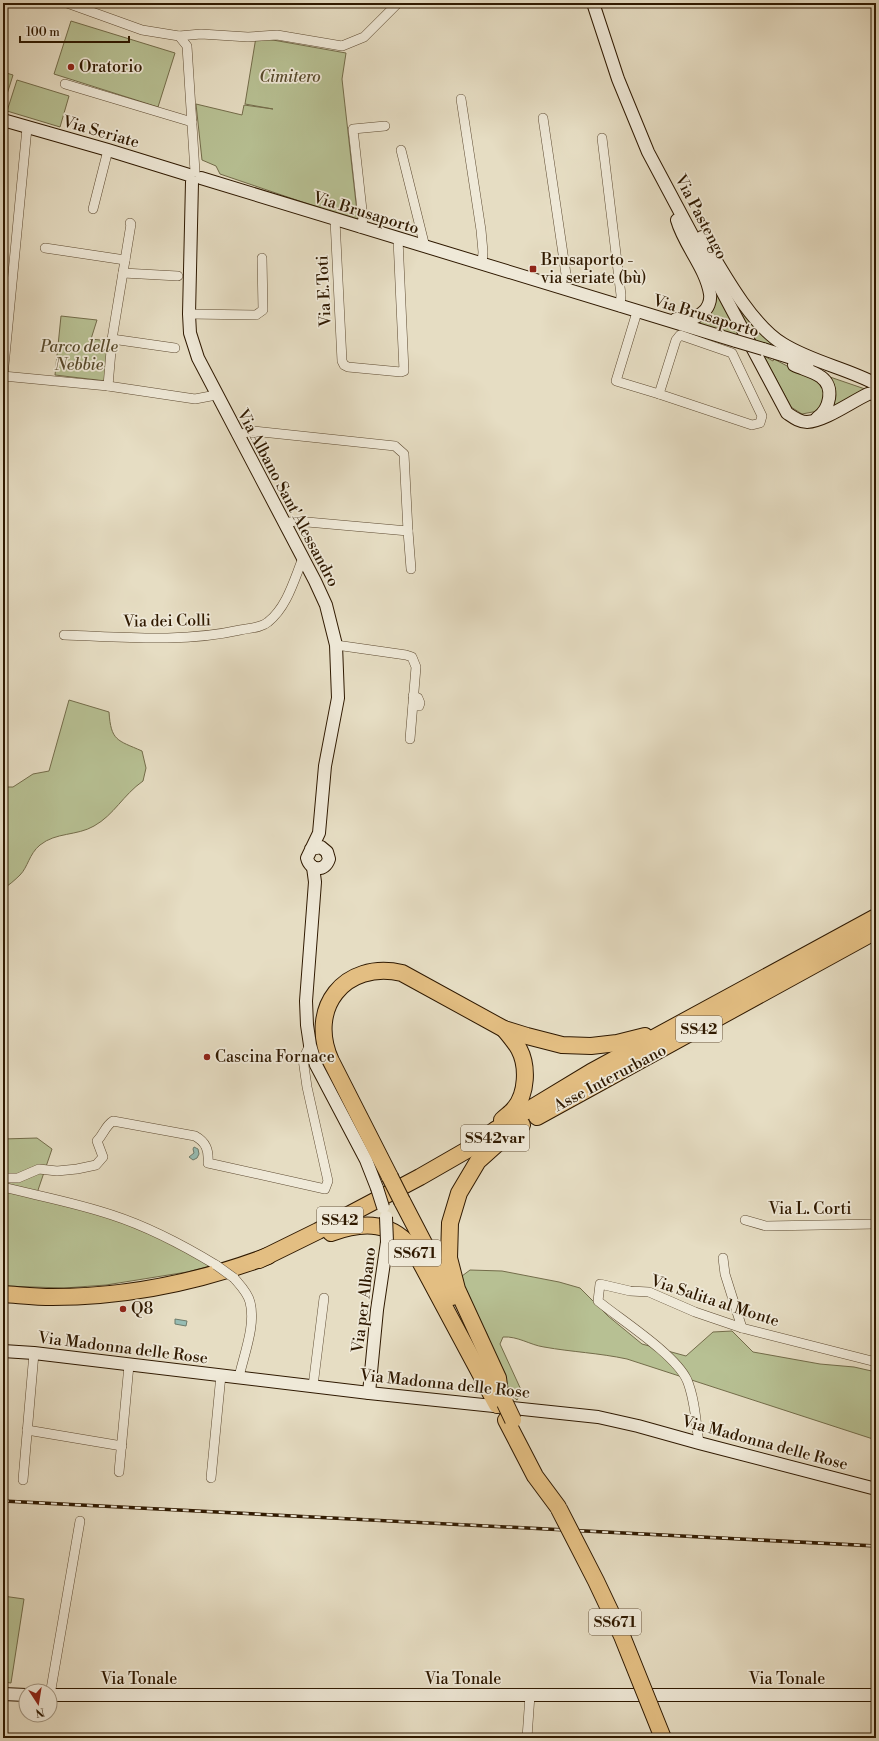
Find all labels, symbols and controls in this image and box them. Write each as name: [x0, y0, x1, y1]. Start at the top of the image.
scale bar: [20, 18, 129, 44]
text: 100 m: [26, 25, 60, 40]
place label: Oratorio: [79, 57, 142, 77]
marker: Oratorio: [66, 62, 76, 72]
park label: Cimitero: [259, 67, 321, 87]
street label: Via Seriate: [59, 111, 142, 152]
street label: Via Pastengo: [670, 170, 732, 263]
street label: Via Brusaporto: [309, 187, 422, 239]
place label: Brusaporto - via seriate (bù): [540, 250, 646, 288]
street label: Via E.Toti: [312, 255, 336, 328]
marker: Brusaporto - via seriate (bù): [528, 264, 538, 274]
street label: Via Brusaporto: [649, 290, 762, 342]
park label: Parco delle Nebbie: [39, 337, 118, 375]
street label: Via Albano Sant'Alessandro: [232, 405, 343, 590]
street label: Via dei Colli: [122, 610, 211, 632]
road number: SS42: [676, 1016, 722, 1042]
street label: Asse Interurbano: [549, 1040, 670, 1117]
place label: Cascina Fornace: [215, 1047, 335, 1067]
marker: Cascina Fornace: [202, 1052, 212, 1062]
road number: SS42var: [461, 1125, 529, 1151]
street label: Via L. Corti: [768, 1199, 852, 1219]
road number: SS42: [317, 1207, 363, 1233]
road number: SS671: [389, 1240, 441, 1266]
street label: Via per Albano: [347, 1246, 380, 1355]
street label: Via Salita al Monte: [647, 1270, 782, 1331]
place label: Q8: [131, 1299, 154, 1319]
marker: Q8: [118, 1304, 128, 1314]
street label: Via Madonna delle Rose: [36, 1328, 209, 1368]
street label: Via Madonna delle Rose: [358, 1365, 531, 1403]
street label: Via Madonna delle Rose: [679, 1411, 850, 1475]
road number: SS671: [589, 1609, 641, 1635]
street label: Via Tonale: [100, 1669, 177, 1689]
street label: Via Tonale: [424, 1669, 501, 1689]
street label: Via Tonale: [748, 1669, 825, 1689]
north arrow: [18, 1683, 58, 1723]
text: N: [34, 1704, 46, 1720]

